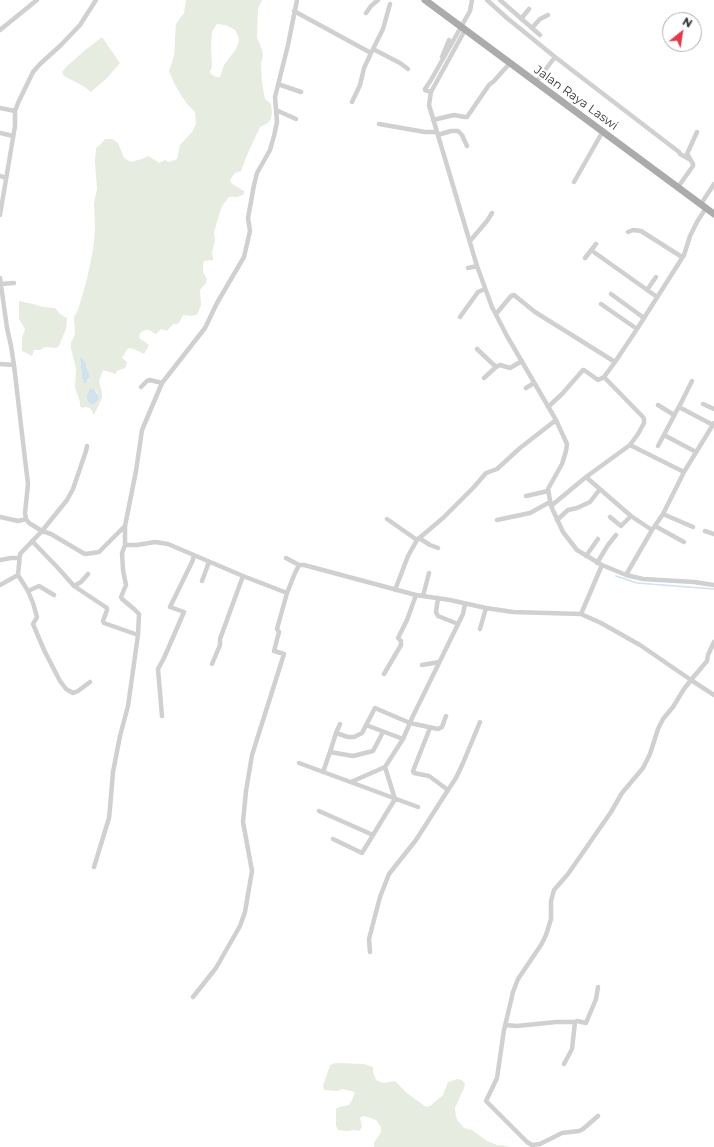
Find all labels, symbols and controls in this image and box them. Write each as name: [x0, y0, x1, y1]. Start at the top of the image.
north arrow: [662, 12, 702, 52]
text: N: [680, 14, 695, 31]
street label: Jalan Raya Laswi: [531, 63, 621, 133]

